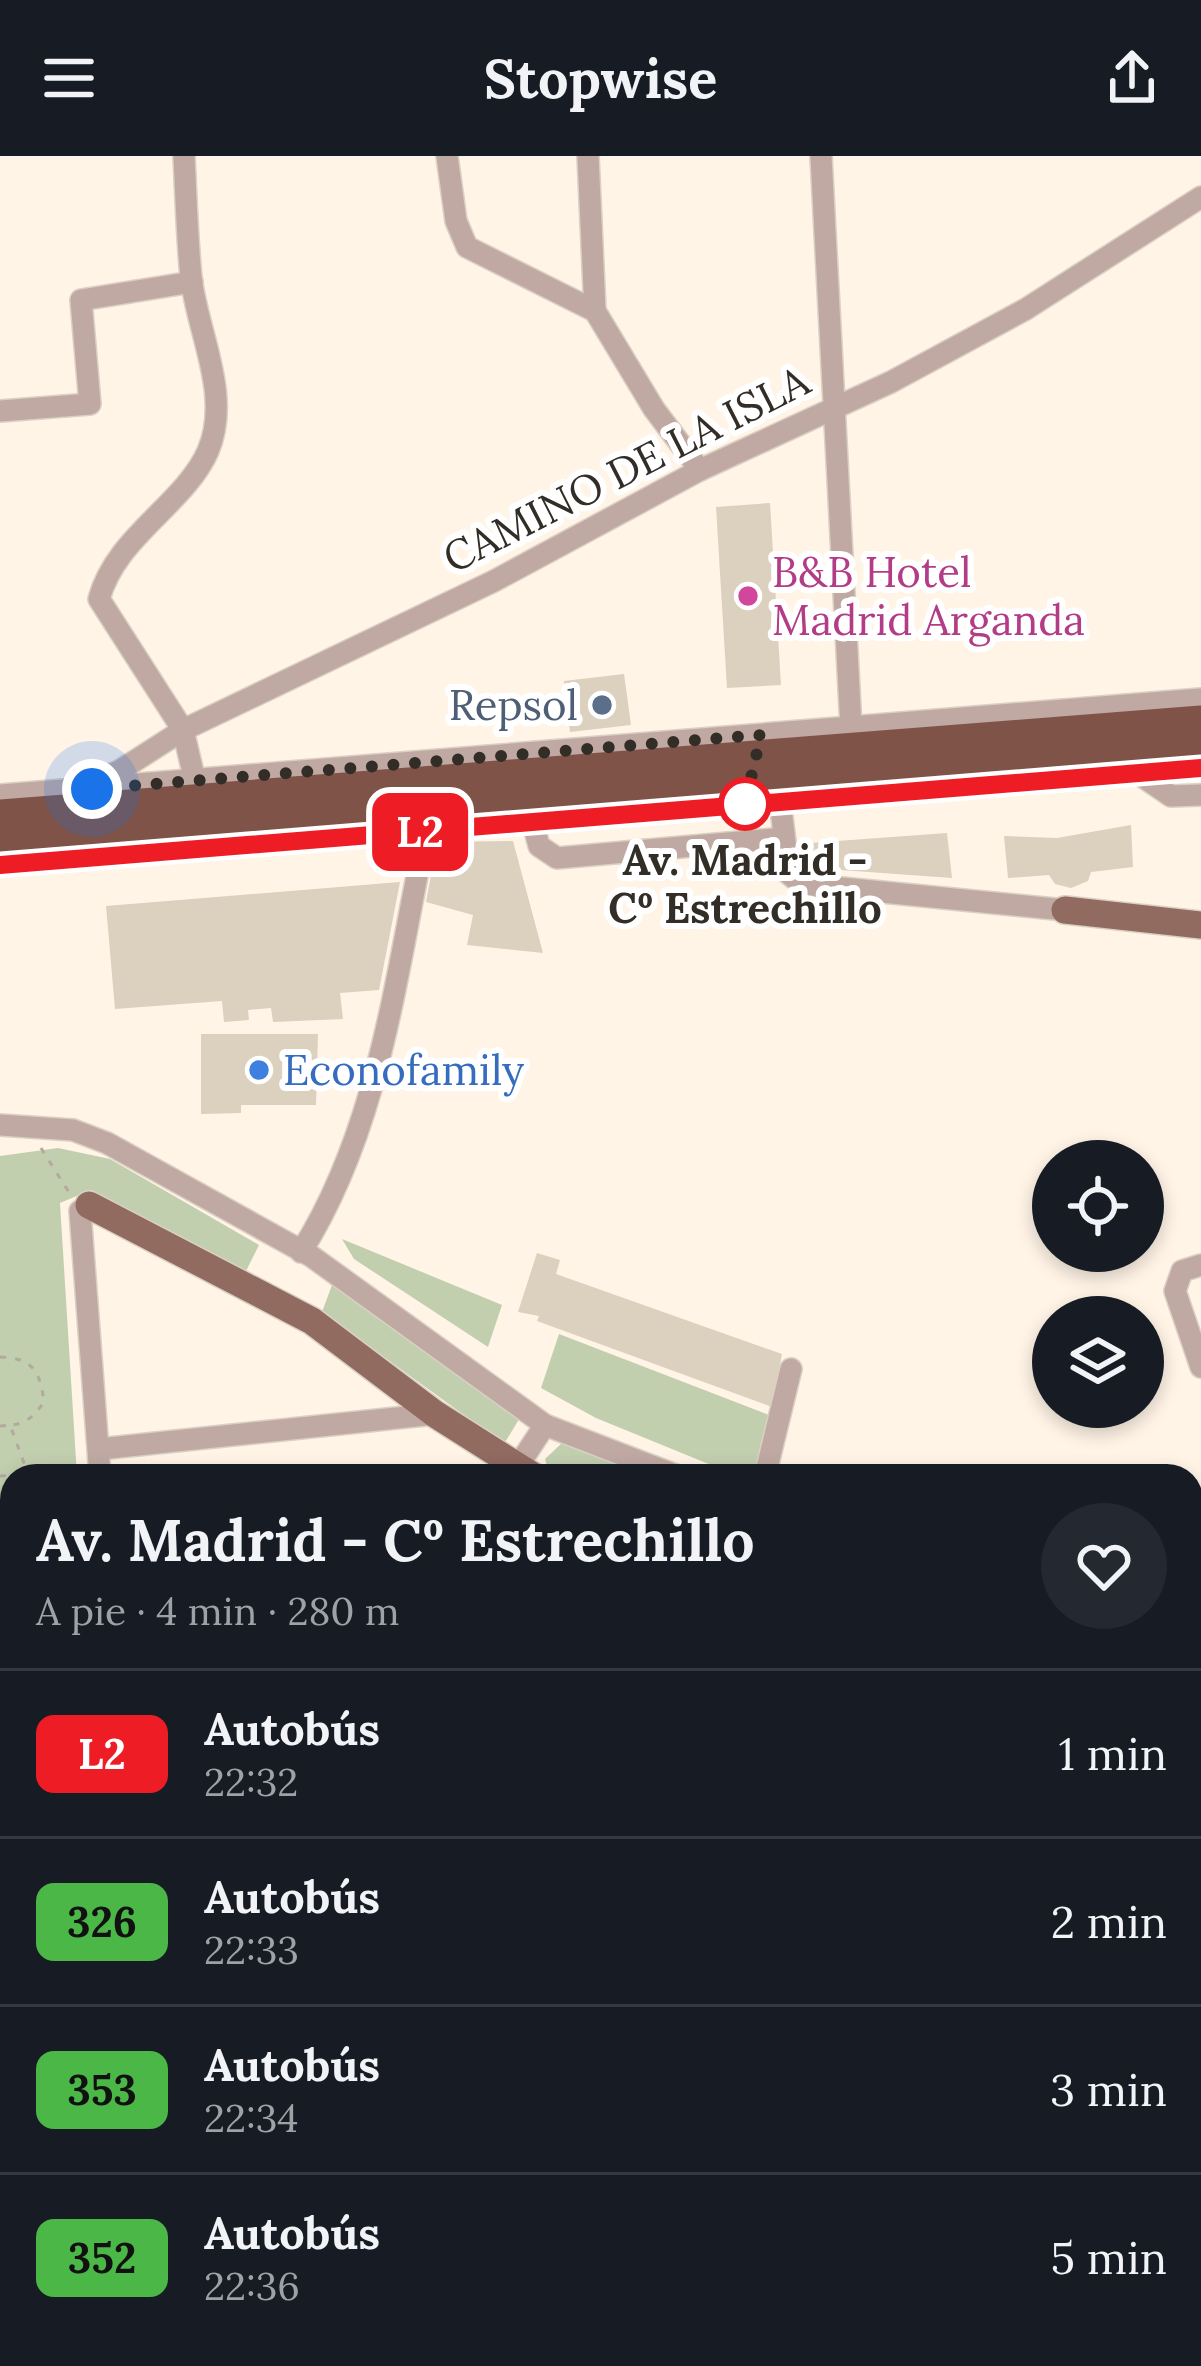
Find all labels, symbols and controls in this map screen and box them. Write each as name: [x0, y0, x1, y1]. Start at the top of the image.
text: Stopwise: [484, 44, 717, 113]
icon: menu: [36, 45, 102, 111]
icon: share: [1099, 45, 1165, 111]
street label: CAMINO DE LA ISLA: [434, 353, 819, 585]
place label: B&B Hotel Madrid Arganda: [772, 545, 1085, 647]
marker: B&B Hotel Madrid Arganda: [735, 583, 761, 609]
place label: Repsol: [449, 678, 578, 732]
marker: Repsol: [589, 692, 615, 718]
your location: [62, 759, 122, 819]
marker: Av. Madrid - Cº Estrechillo: [720, 779, 770, 829]
line badge: L2: [366, 793, 474, 871]
text: L2: [396, 805, 444, 859]
place label: Av. Madrid - Cº Estrechillo: [608, 833, 882, 935]
place label: Econofamily: [283, 1043, 525, 1097]
marker: Econofamily: [246, 1057, 272, 1083]
map controls: [1032, 1140, 1164, 1428]
button: locate: [1032, 1140, 1164, 1272]
button: layers: [1032, 1296, 1164, 1428]
button: heart: [1041, 1503, 1167, 1629]
text: Av. Madrid - Cº Estrechillo: [36, 1504, 755, 1577]
text: A pie · 4 min · 280 m: [36, 1586, 400, 1636]
text: Autobús: [204, 1700, 380, 1757]
text: 1 min: [1059, 1725, 1167, 1782]
text: L2: [78, 1727, 126, 1781]
text: 22:32: [204, 1757, 298, 1807]
text: Autobús: [204, 1868, 380, 1925]
text: 2 min: [1051, 1893, 1167, 1950]
text: 326: [67, 1895, 137, 1949]
text: 22:33: [204, 1925, 299, 1975]
text: Autobús: [204, 2036, 380, 2093]
text: 3 min: [1050, 2061, 1167, 2118]
text: 353: [67, 2063, 137, 2117]
text: 22:34: [204, 2093, 299, 2143]
text: Autobús: [204, 2204, 380, 2261]
text: 5 min: [1050, 2229, 1167, 2286]
text: 352: [68, 2231, 136, 2285]
text: 22:36: [204, 2261, 300, 2311]

